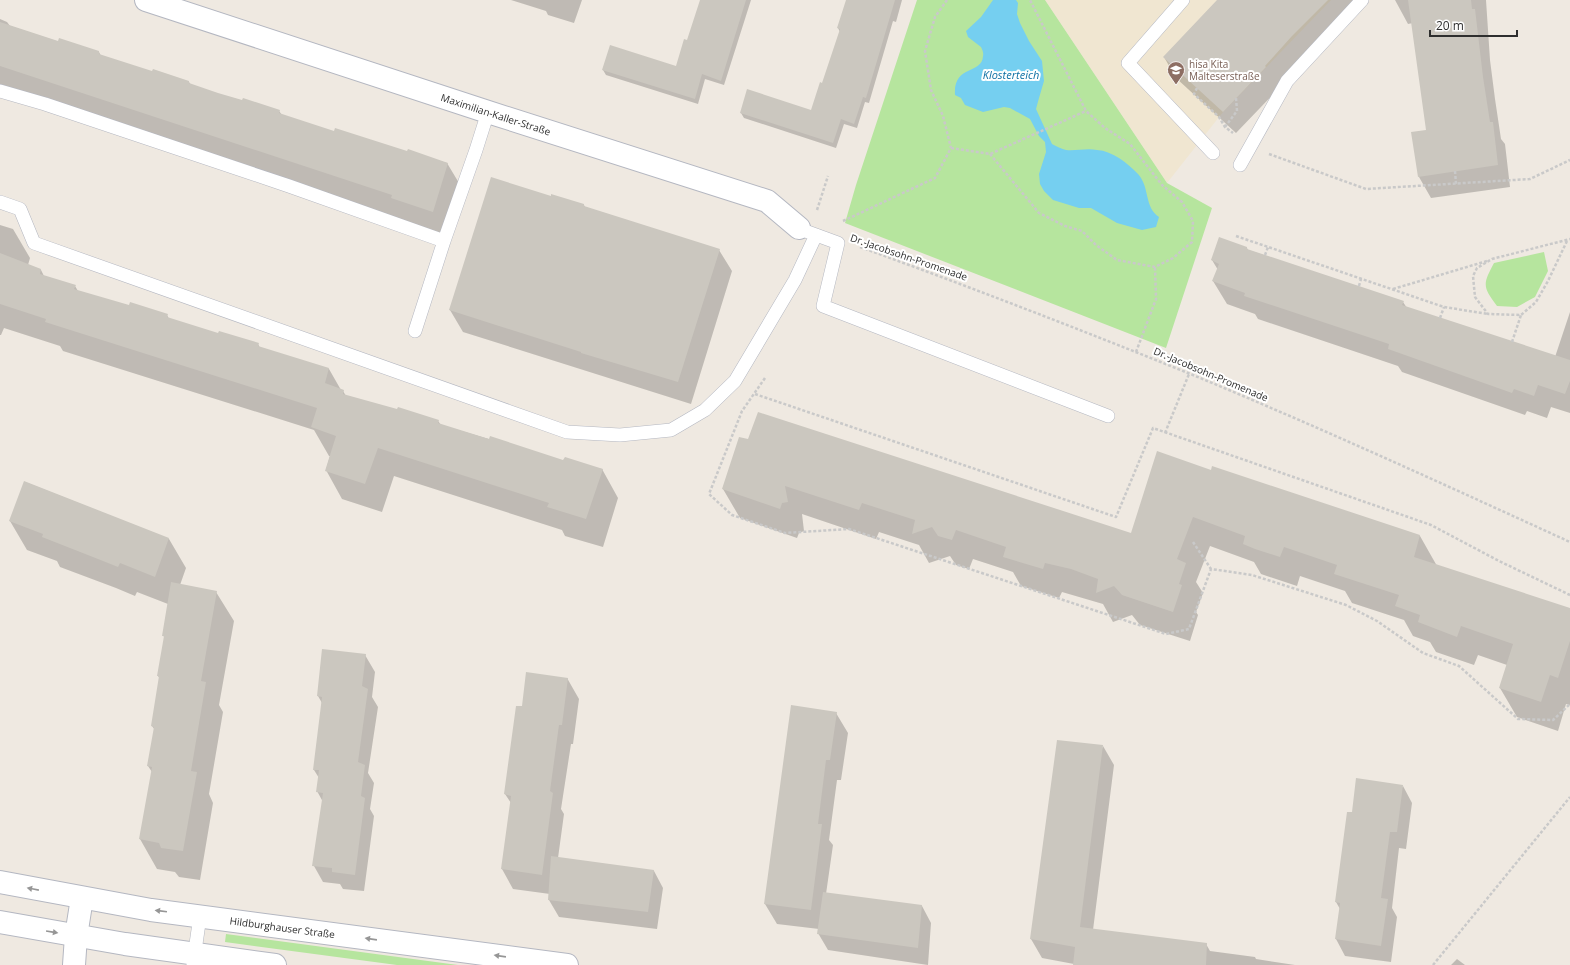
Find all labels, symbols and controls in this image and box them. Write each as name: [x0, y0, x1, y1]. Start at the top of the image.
scale bar: [1430, 12, 1517, 38]
text: 20 m: [1436, 17, 1464, 34]
place label: hisa Kita Malteserstraße: [1189, 57, 1260, 83]
school or university icon: hisa Kita Malteserstraße: [1166, 60, 1186, 85]
water label: Klosterteich: [983, 67, 1039, 82]
street label: Maximilian-Kaller-Straße: [439, 90, 553, 139]
street label: Dr.-Jacobsohn-Promenade: [849, 230, 970, 284]
street label: Dr.-Jacobsohn-Promenade: [1152, 344, 1271, 405]
one-way arrow: [27, 886, 39, 892]
one-way arrow: [155, 908, 167, 914]
street label: Hildburghauser Straße: [229, 913, 336, 941]
one-way arrow: [46, 929, 58, 935]
one-way arrow: [365, 936, 377, 942]
one-way arrow: [494, 953, 506, 959]

